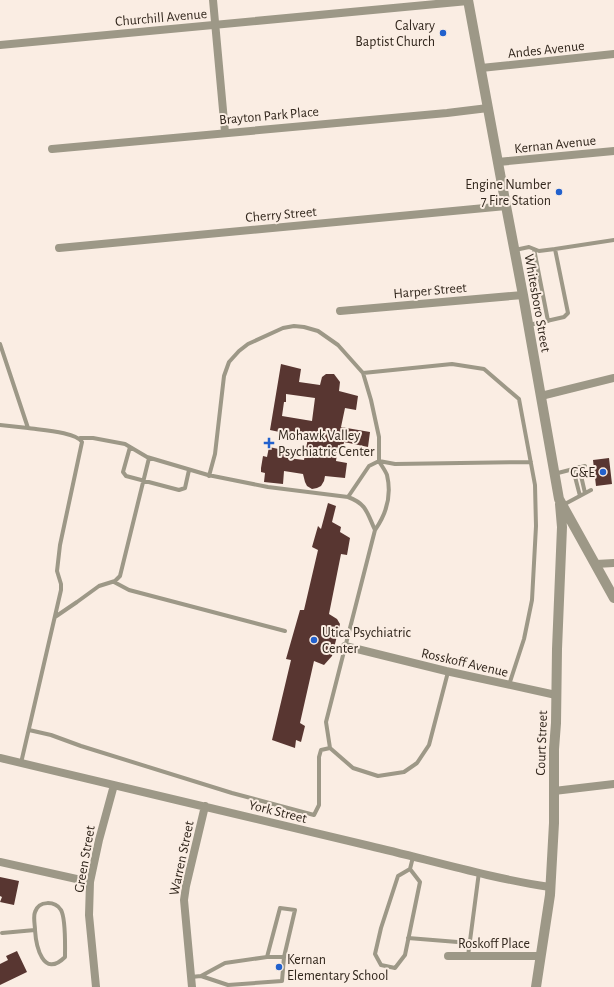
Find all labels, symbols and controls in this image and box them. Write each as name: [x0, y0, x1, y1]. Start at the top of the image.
street label: Churchill Avenue: [115, 7, 208, 29]
place label: Calvary Baptist Church: [355, 19, 435, 49]
marker: Calvary Baptist Church: [438, 28, 448, 38]
street label: Andes Avenue: [507, 39, 585, 61]
street label: Brayton Park Place: [219, 105, 320, 127]
street label: Kernan Avenue: [513, 134, 597, 156]
place label: Engine Number 7 Fire Station: [465, 178, 551, 208]
marker: Engine Number 7 Fire Station: [554, 187, 564, 197]
street label: Cherry Street: [245, 205, 318, 225]
street label: Whitesboro Street: [521, 253, 553, 354]
street label: Harper Street: [393, 281, 468, 301]
place label: Mohawk Valley Psychiatric Center: [278, 429, 375, 459]
marker: Mohawk Valley Psychiatric Center: [263, 437, 275, 449]
place label: G&E: [570, 466, 595, 480]
marker: G&E: [598, 467, 608, 477]
place label: Utica Psychiatric Center: [322, 626, 412, 656]
marker: Utica Psychiatric Center: [309, 635, 319, 645]
street label: Rosskoff Avenue: [420, 646, 510, 680]
street label: Court Street: [534, 710, 550, 776]
street label: York Street: [247, 798, 309, 826]
street label: Warren Street: [167, 819, 197, 897]
street label: Green Street: [72, 824, 98, 894]
street label: Roskoff Place: [458, 937, 530, 951]
place label: Kernan Elementary School: [287, 953, 389, 983]
marker: Kernan Elementary School: [274, 962, 284, 972]

